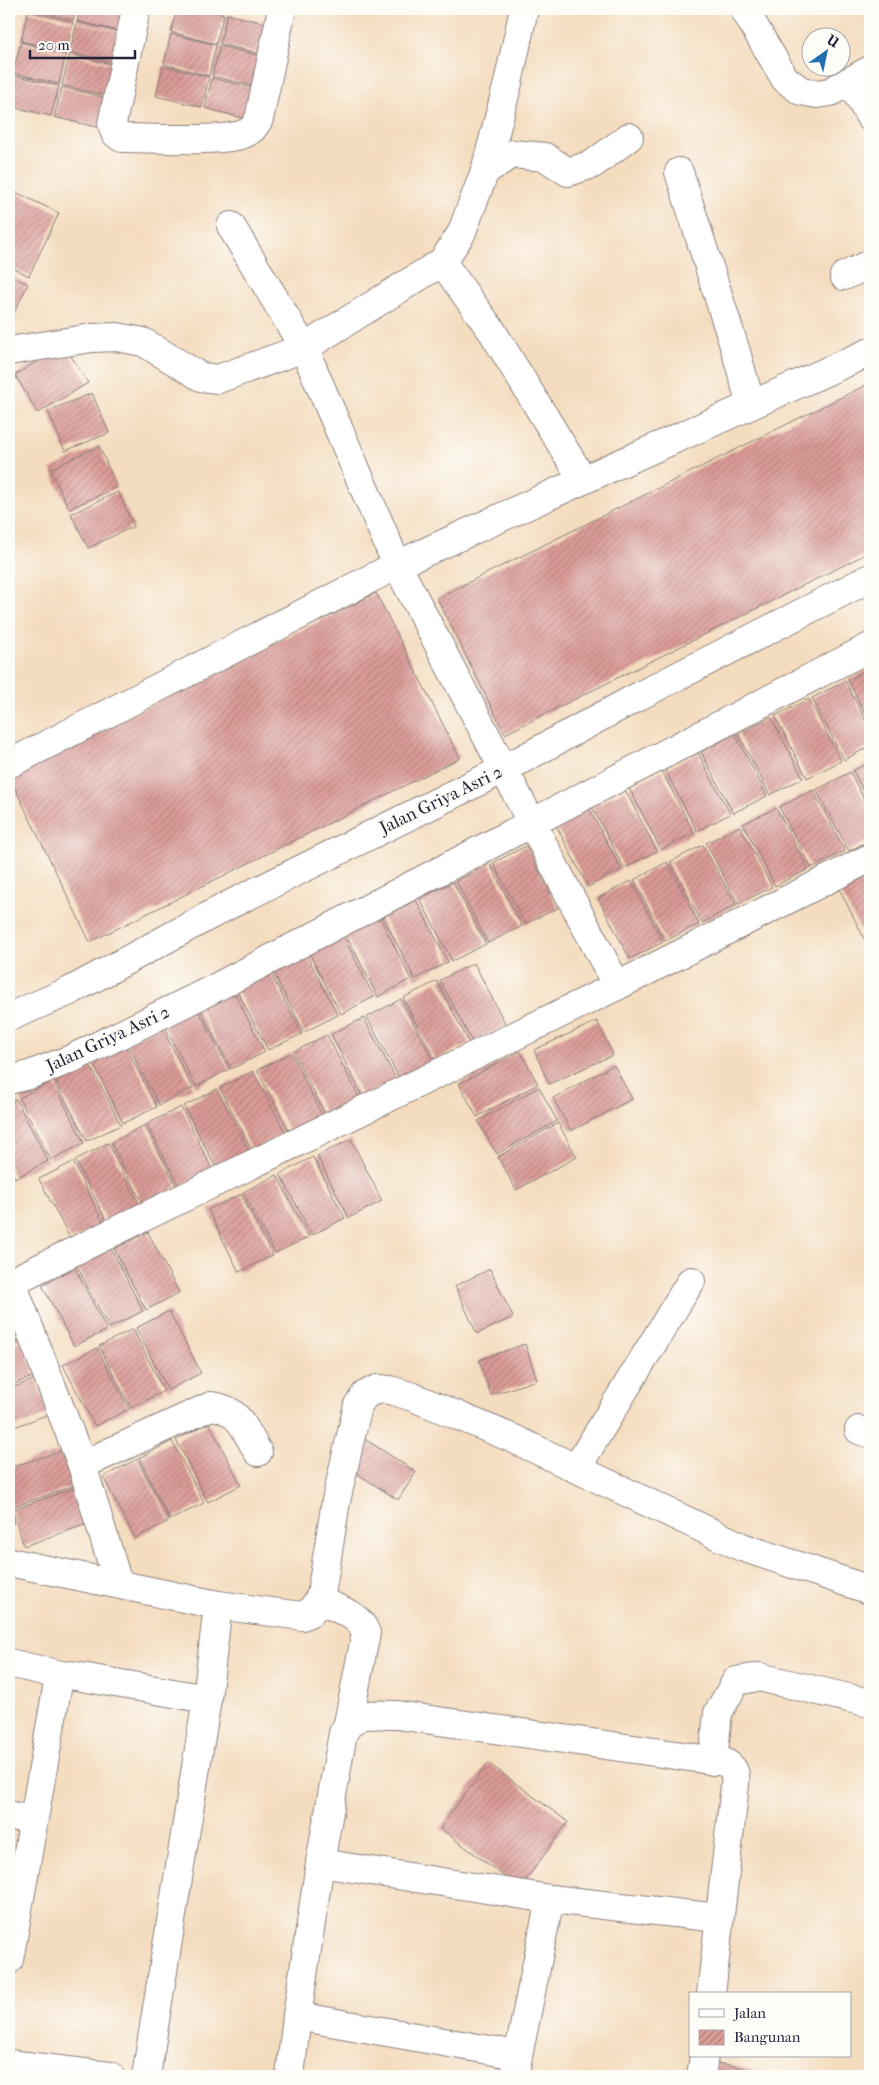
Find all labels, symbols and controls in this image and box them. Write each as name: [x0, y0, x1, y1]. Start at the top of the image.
scale bar: [30, 28, 135, 60]
north arrow: [802, 28, 852, 78]
text: U: [823, 31, 842, 52]
text: 20 m: [38, 36, 70, 54]
street label: Jalan Griya Asri 2: [375, 761, 506, 840]
street label: Jalan Griya Asri 2: [41, 1001, 173, 1078]
legend: [689, 1992, 852, 2058]
text: Jalan: [733, 2004, 766, 2022]
text: Bangunan: [734, 2028, 801, 2046]

